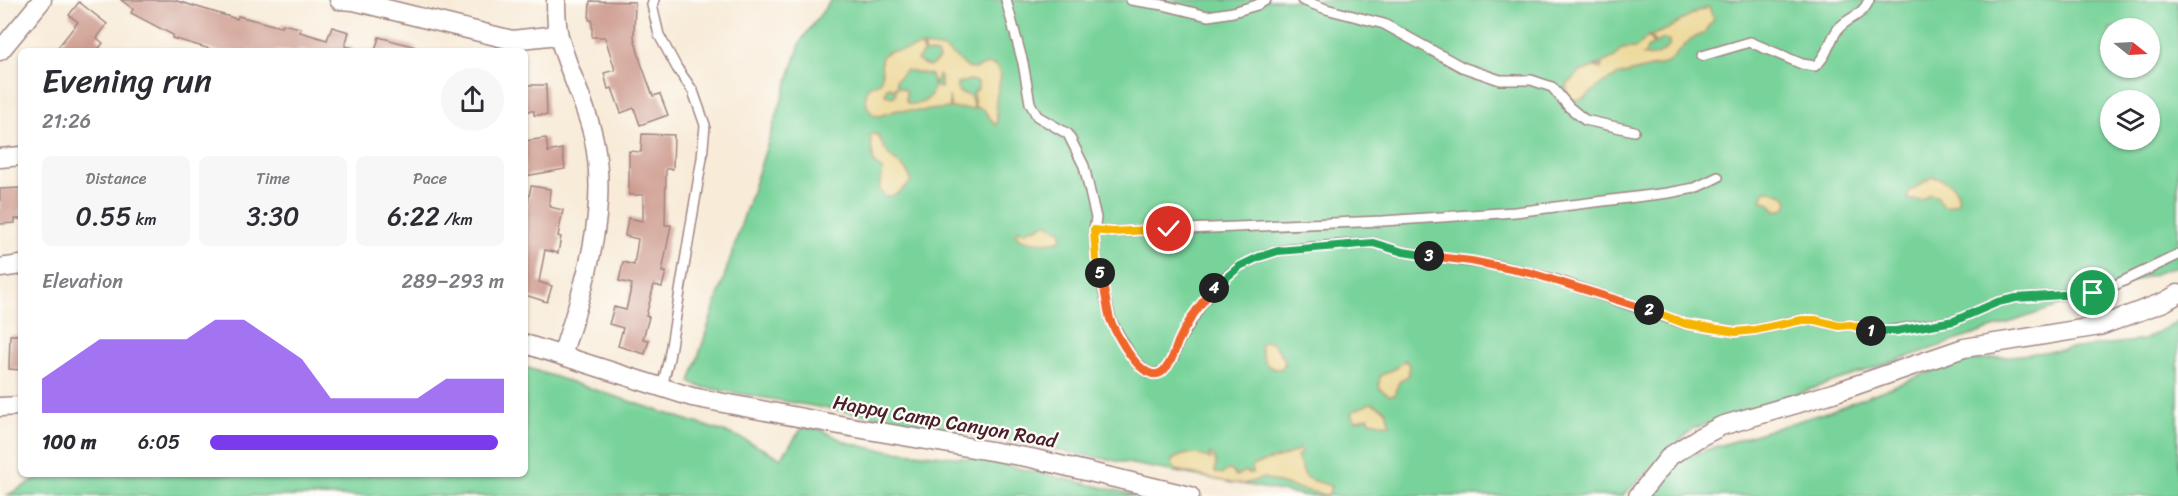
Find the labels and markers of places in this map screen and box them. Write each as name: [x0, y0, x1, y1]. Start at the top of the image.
pin: [1143, 203, 1194, 254]
pin: 3: [1414, 241, 1444, 271]
pin: 5: [1085, 258, 1115, 288]
pin: [2067, 267, 2118, 318]
pin: 4: [1199, 273, 1229, 303]
pin: 2: [1634, 295, 1664, 325]
pin: 1: [1856, 316, 1886, 346]

